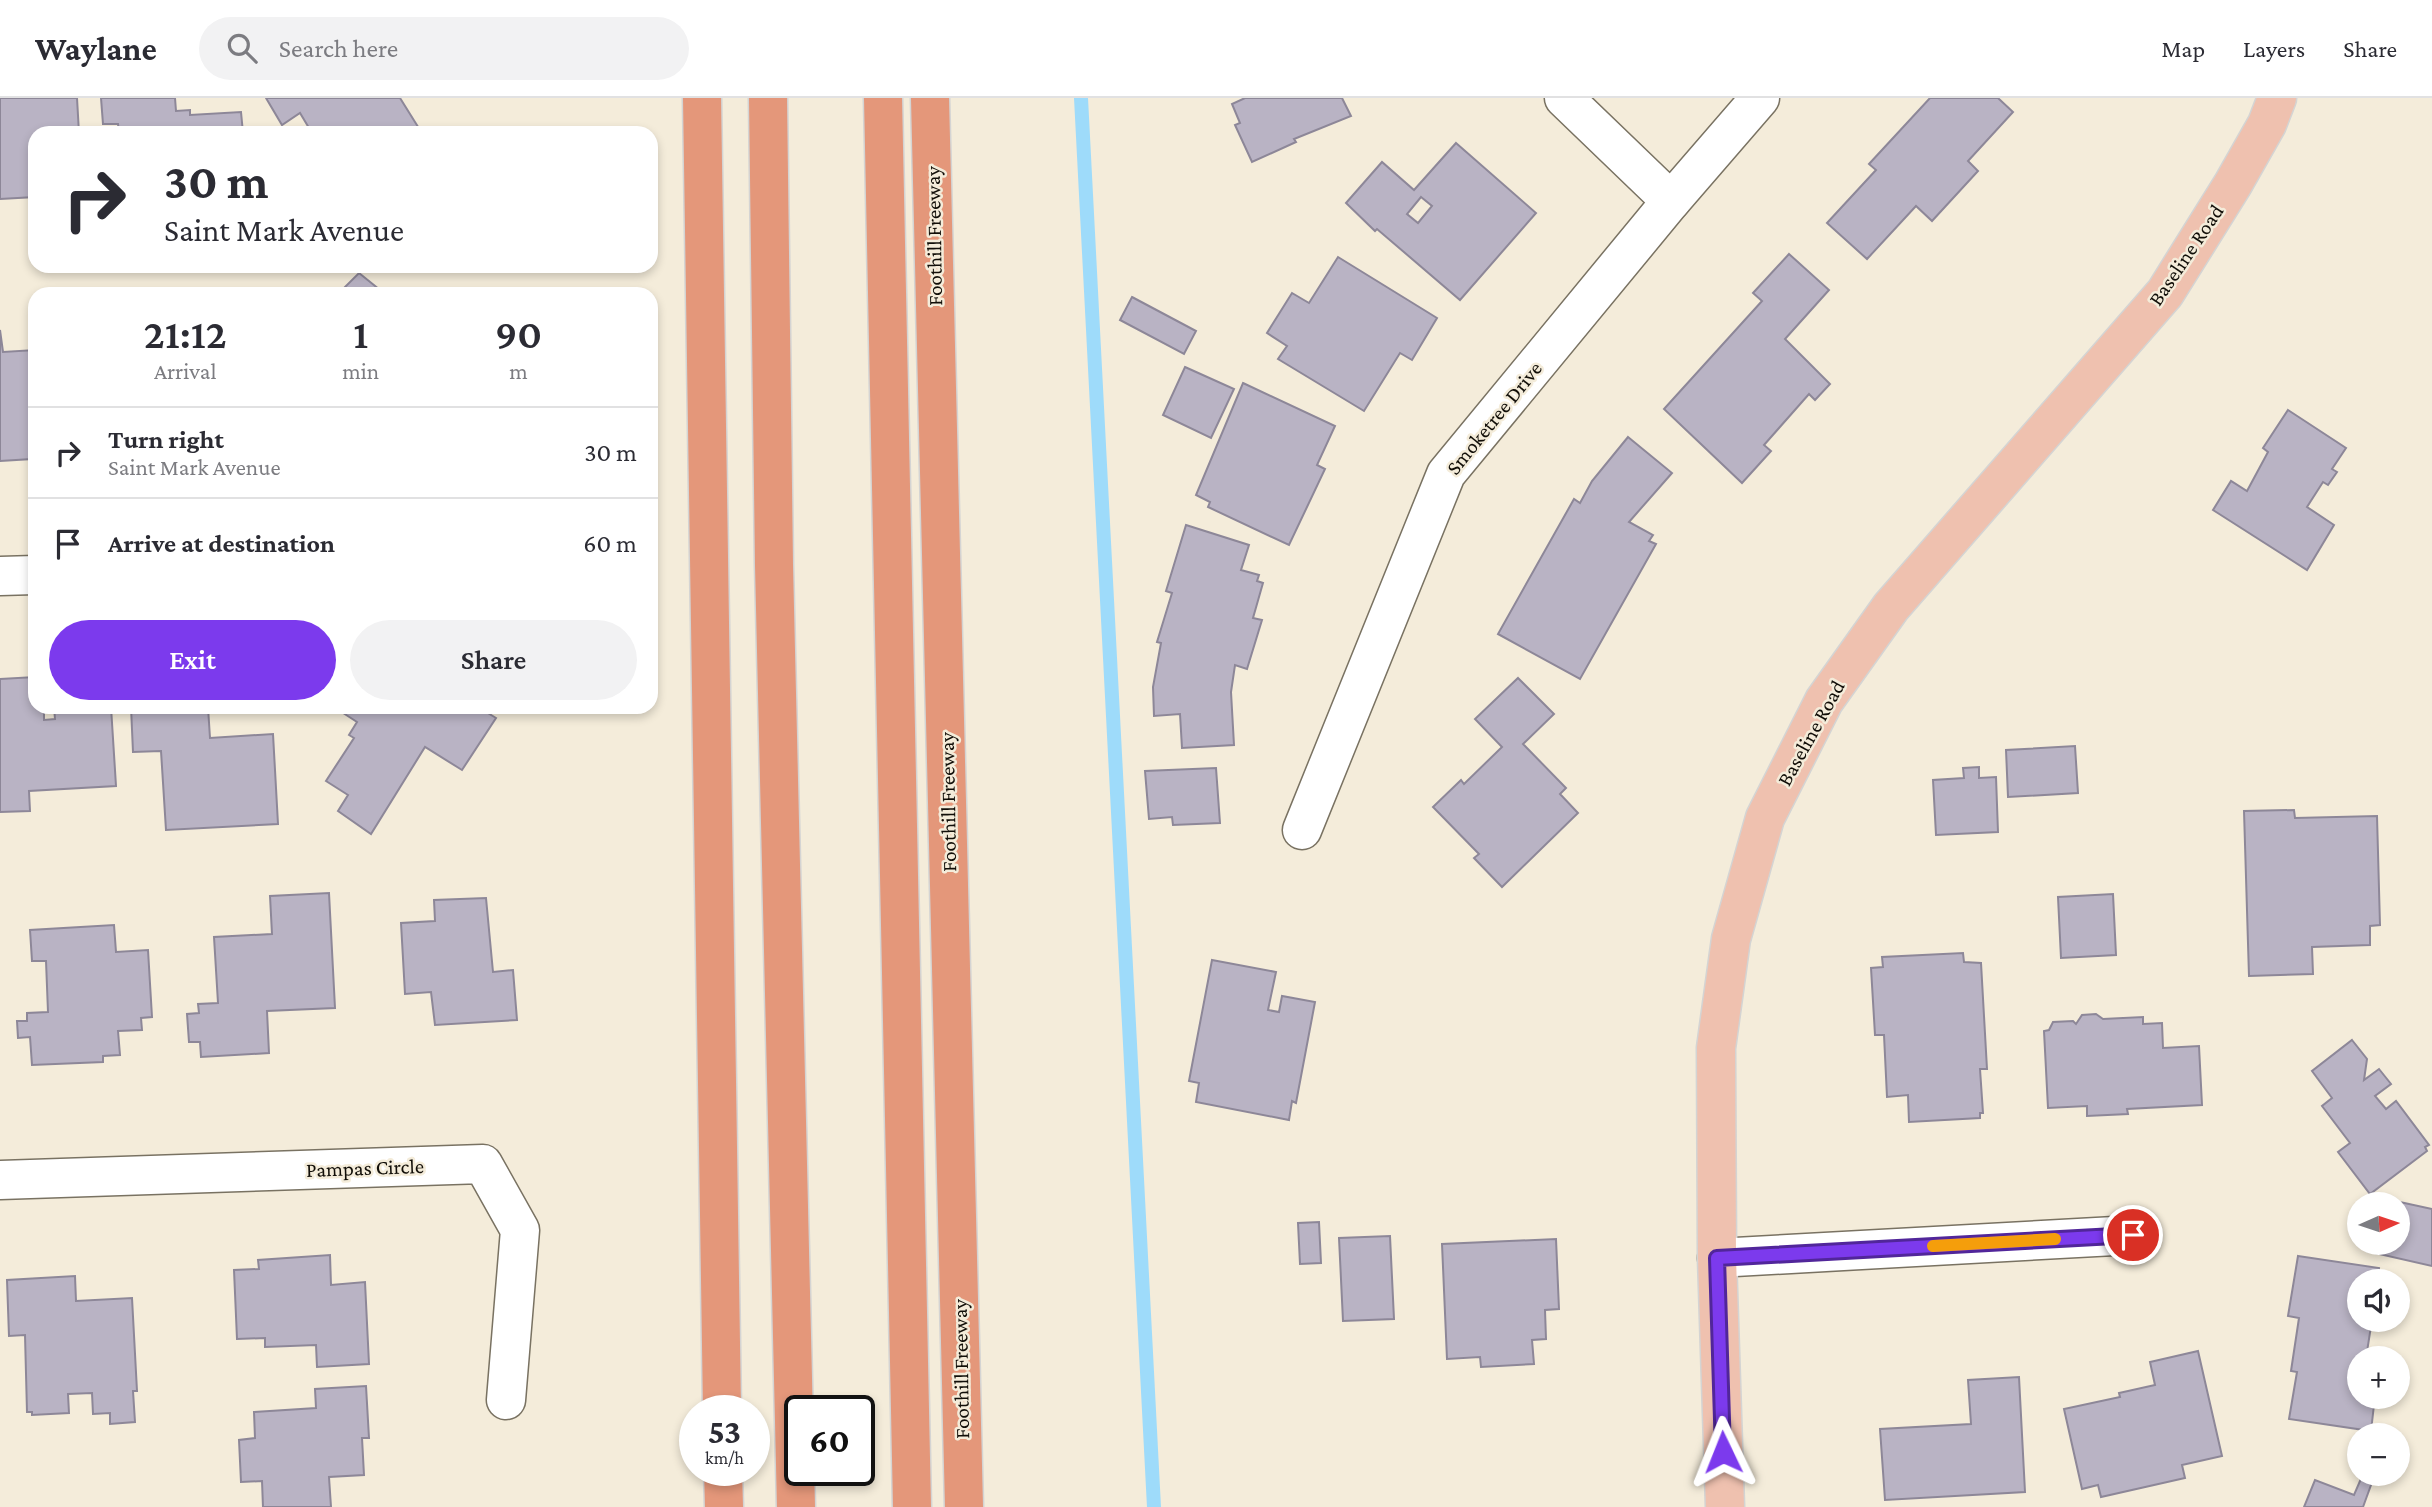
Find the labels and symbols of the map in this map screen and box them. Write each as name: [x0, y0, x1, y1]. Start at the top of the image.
street label: Foothill Freeway: [921, 166, 947, 306]
street label: Baseline Road: [2143, 200, 2229, 310]
street label: Smoketree Drive: [1441, 357, 1547, 479]
street label: Baseline Road: [1772, 676, 1850, 790]
street label: Foothill Freeway: [935, 732, 961, 872]
street label: Pampas Circle: [306, 1154, 424, 1182]
north arrow: [2347, 1192, 2410, 1255]
pin: [2103, 1205, 2163, 1265]
street label: Foothill Freeway: [948, 1299, 974, 1439]
speed limit sign: 60: [784, 1395, 875, 1486]
position arrow: [1686, 1415, 1760, 1489]

